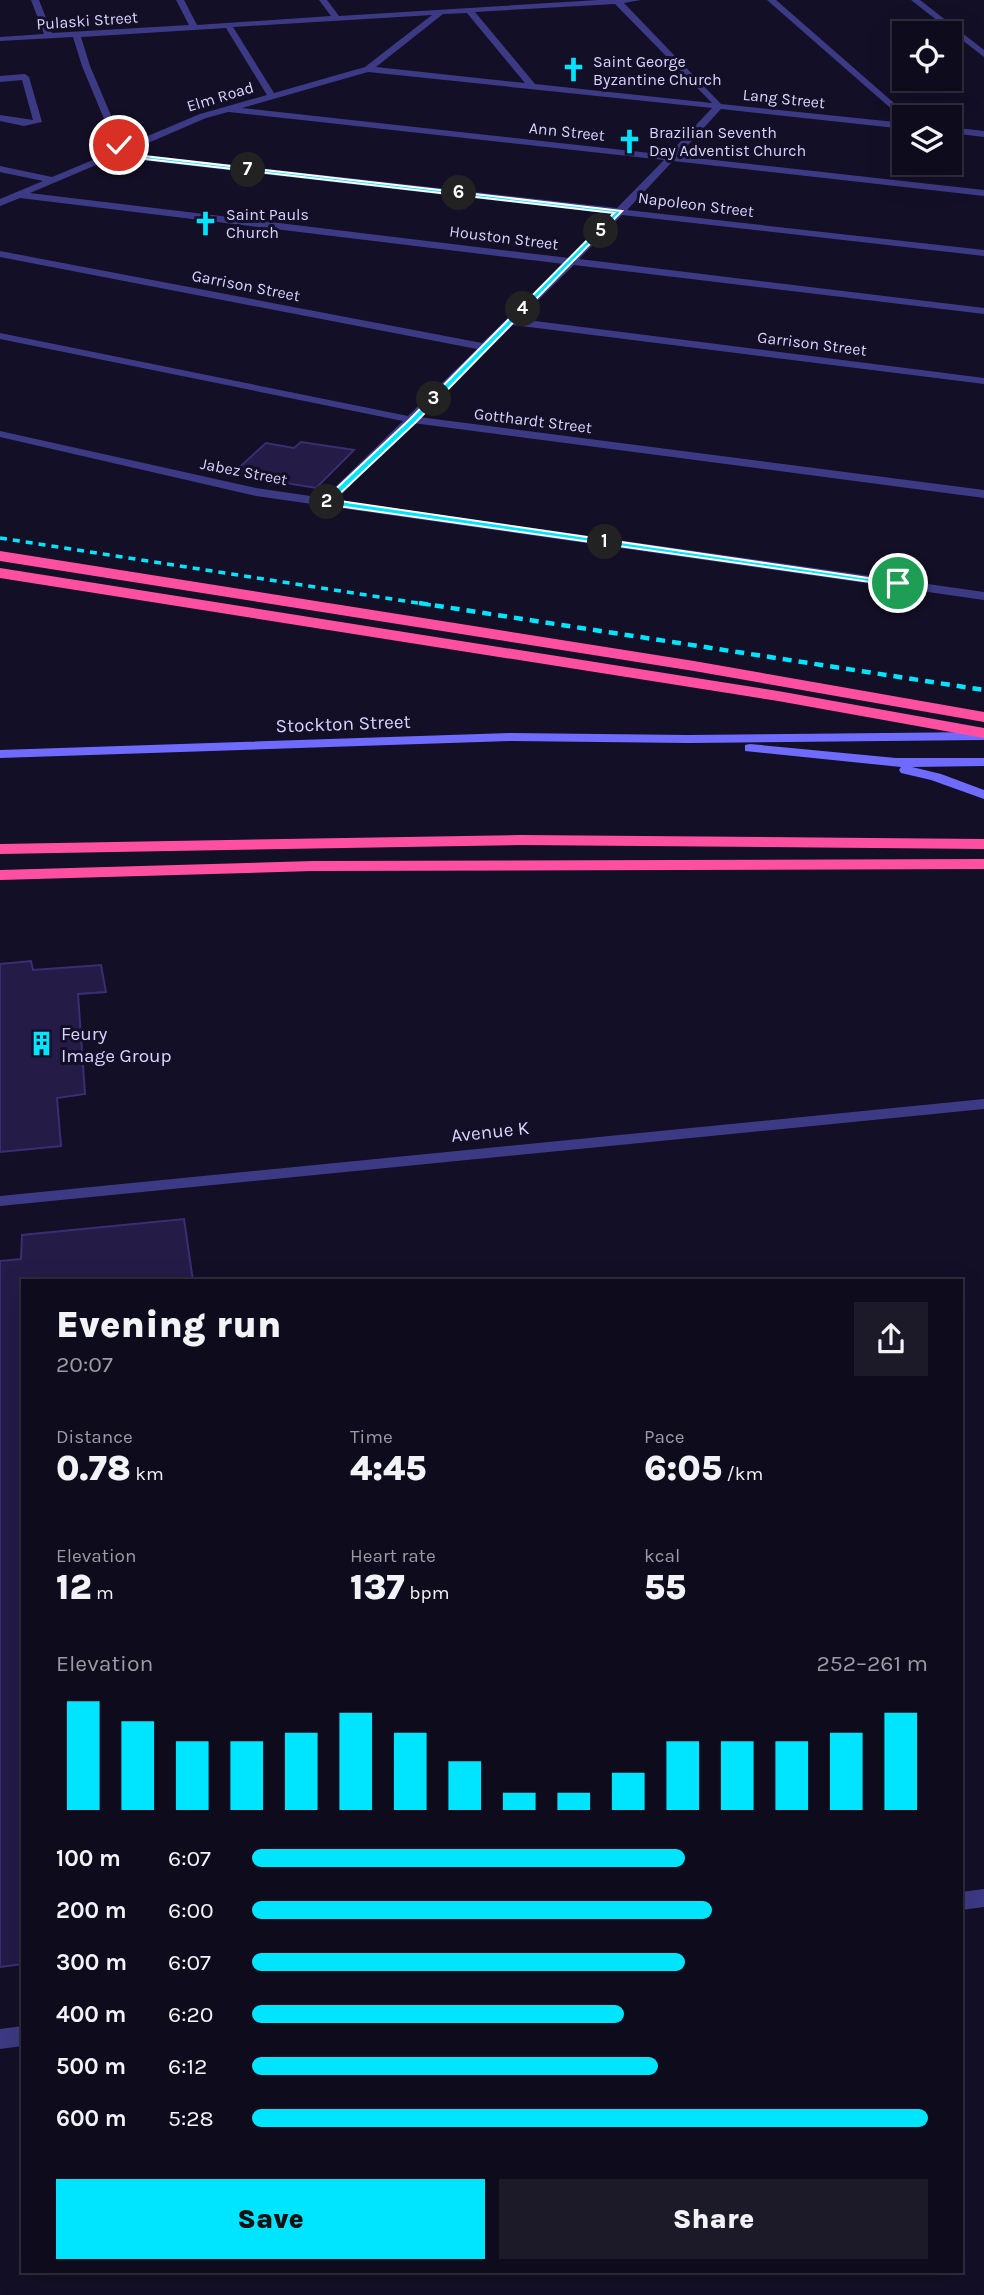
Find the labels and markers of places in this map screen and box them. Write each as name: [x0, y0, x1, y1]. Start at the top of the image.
place label: Saint George Byzantine Church: [593, 52, 722, 89]
church icon: Saint George Byzantine Church: [559, 56, 587, 84]
pin: [89, 115, 149, 175]
place label: Brazilian Seventh Day Adventist Church: [649, 123, 806, 160]
church icon: Brazilian Seventh Day Adventist Church: [615, 127, 643, 155]
pin: 7: [230, 152, 266, 188]
pin: 6: [442, 176, 476, 210]
place label: Saint Pauls Church: [226, 205, 309, 242]
church icon: Saint Pauls Church: [192, 209, 220, 237]
pin: 5: [584, 214, 618, 248]
pin: 4: [505, 292, 540, 326]
pin: 3: [416, 382, 452, 416]
pin: 2: [310, 484, 344, 520]
pin: 1: [588, 524, 622, 560]
pin: [868, 553, 928, 613]
place label: Feury Image Group: [61, 1023, 172, 1067]
building icon: Feury Image Group: [27, 1030, 55, 1058]

